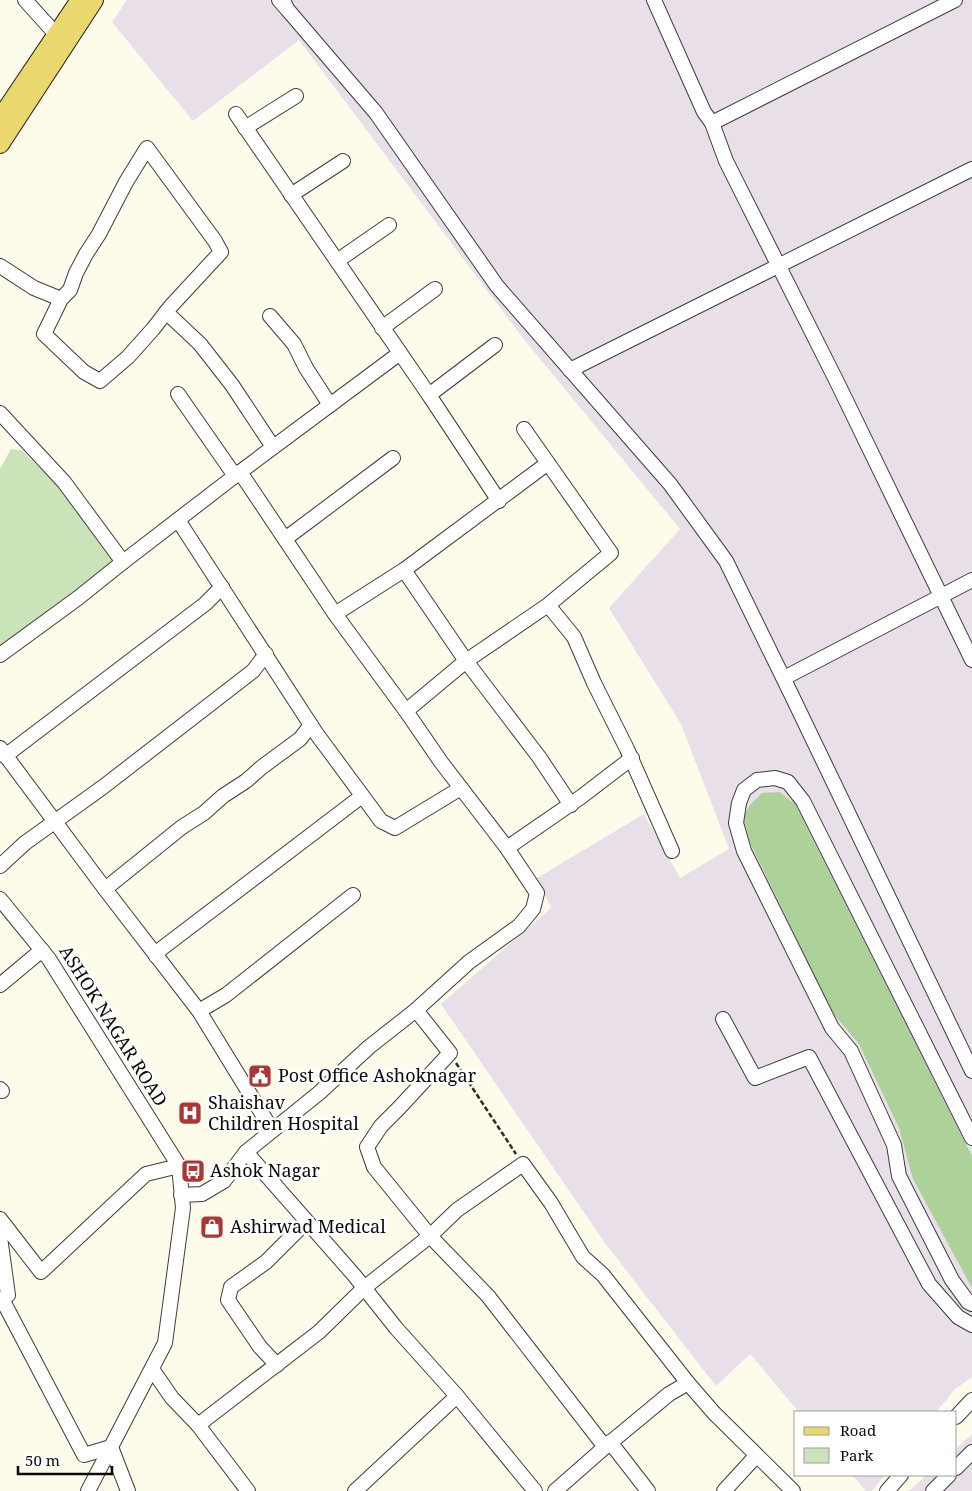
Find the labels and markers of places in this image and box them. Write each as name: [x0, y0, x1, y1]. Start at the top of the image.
public building icon: Post Office Ashoknagar: [247, 1063, 273, 1089]
place label: Post Office Ashoknagar: [278, 1063, 477, 1087]
place label: Shaishav Children Hospital: [208, 1090, 359, 1135]
hospital icon: Shaishav Children Hospital: [177, 1100, 203, 1126]
bus stop icon: Ashok Nagar: [180, 1158, 206, 1184]
place label: Ashok Nagar: [210, 1158, 321, 1182]
shop icon: Ashirwad Medical: [199, 1214, 225, 1240]
place label: Ashirwad Medical: [230, 1214, 386, 1238]

